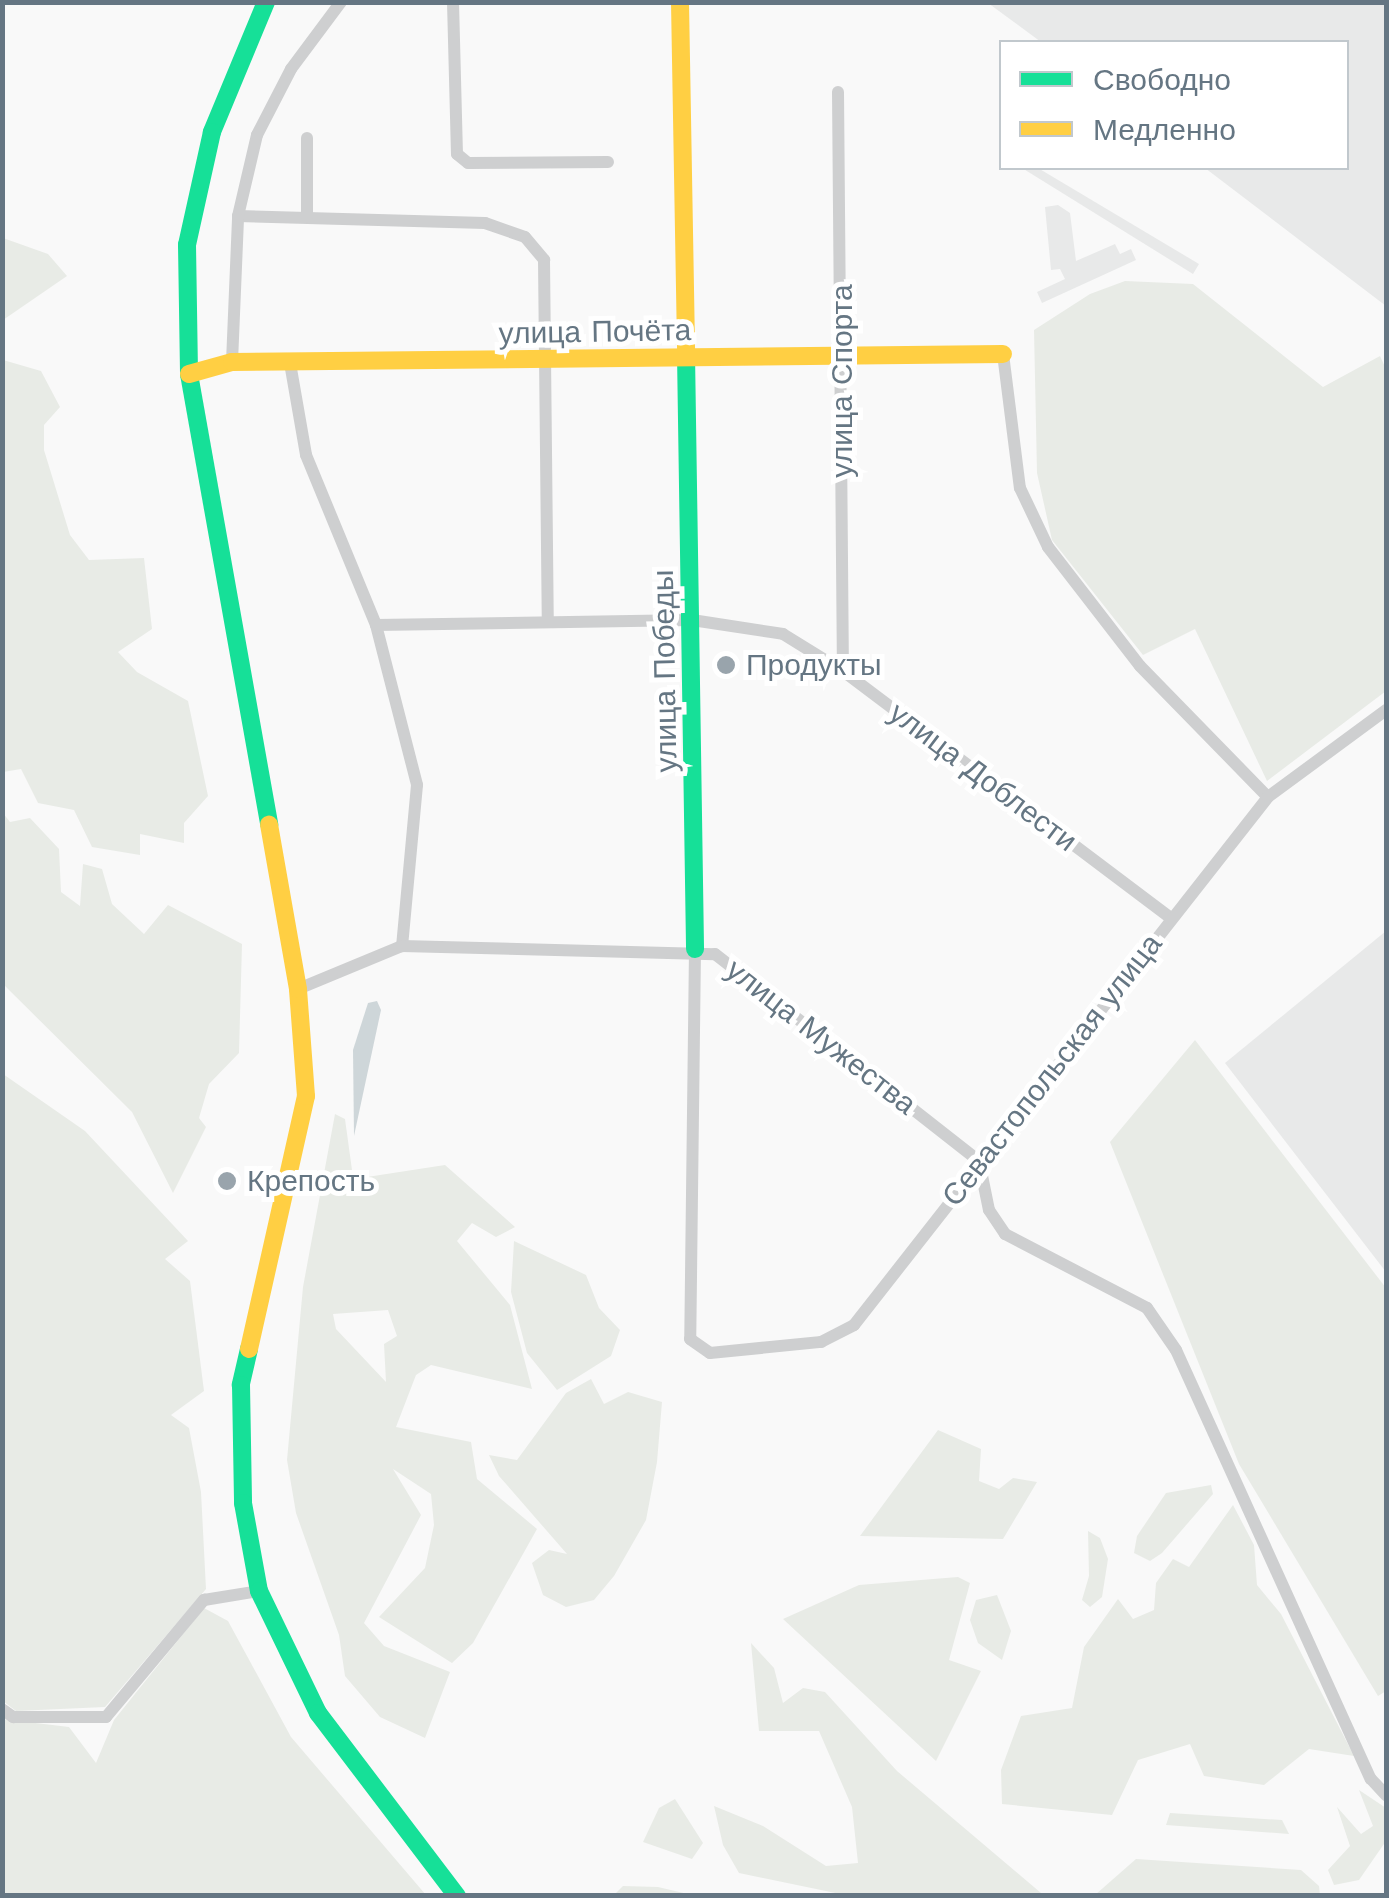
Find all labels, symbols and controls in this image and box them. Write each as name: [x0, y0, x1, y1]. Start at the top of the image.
legend: [999, 40, 1349, 170]
text: Свободно: [1093, 62, 1231, 97]
text: Медленно: [1093, 112, 1236, 147]
street label: улица Спорта: [824, 284, 860, 478]
street label: улица Почёта: [498, 312, 692, 352]
street label: улица Победы: [645, 569, 685, 773]
place label: Продукты: [746, 647, 882, 683]
marker: Продукты: [715, 654, 737, 676]
street label: улица Доблести: [882, 695, 1084, 859]
street label: Севастопольская улица: [935, 927, 1169, 1213]
street label: улица Мужества: [719, 952, 923, 1122]
place label: Крепость: [247, 1163, 375, 1199]
marker: Крепость: [216, 1170, 238, 1192]

